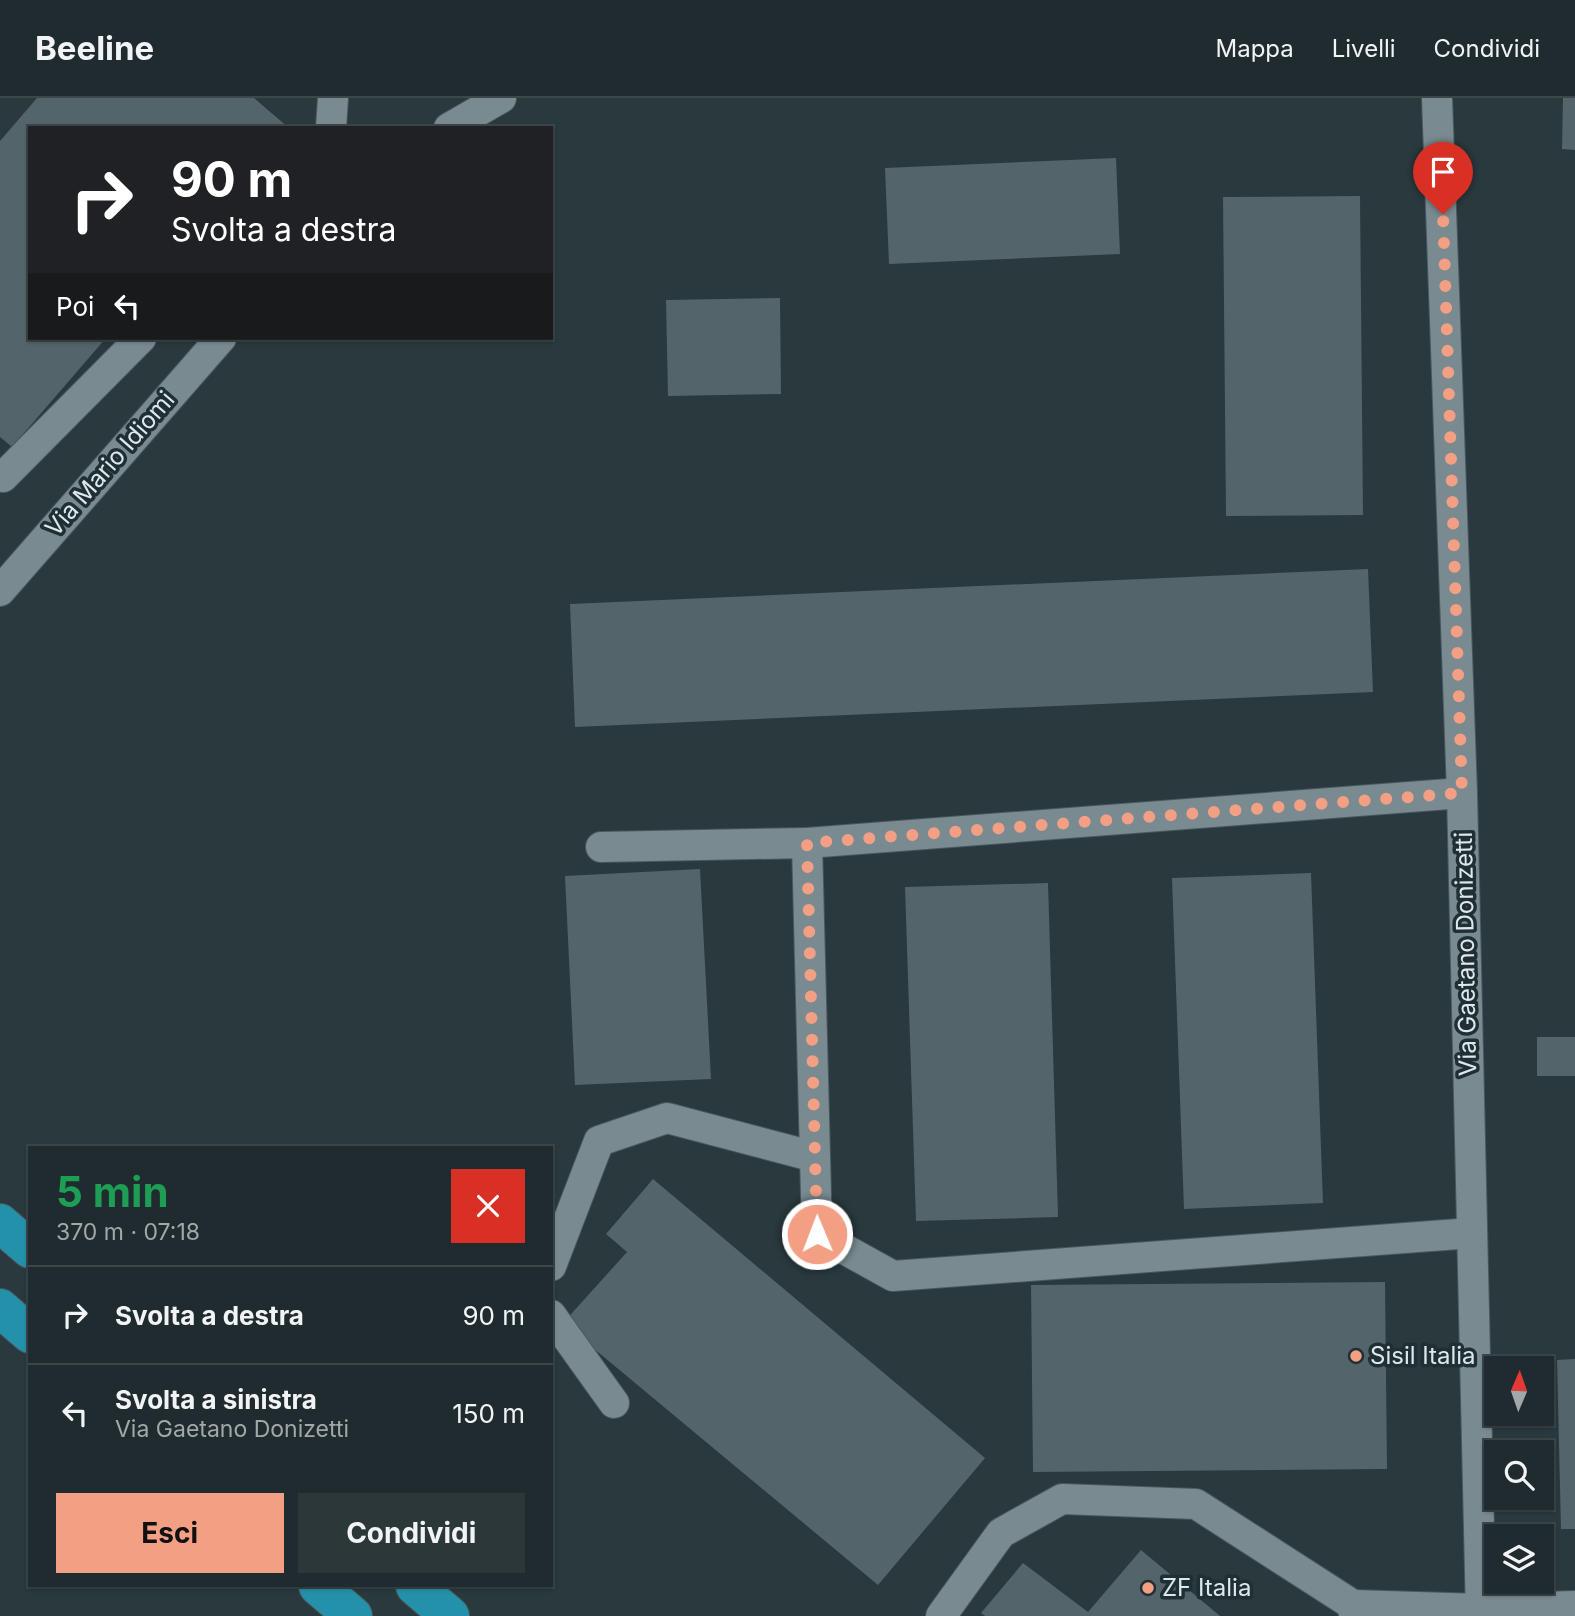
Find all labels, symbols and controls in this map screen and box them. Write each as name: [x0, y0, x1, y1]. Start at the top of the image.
text: Beeline: [35, 28, 154, 68]
text: Mappa: [1215, 34, 1294, 63]
text: Livelli: [1332, 34, 1396, 63]
text: Condividi: [1434, 34, 1540, 63]
pin: [1413, 142, 1473, 214]
text: 90 m: [171, 150, 292, 209]
icon: arrive: [1424, 153, 1462, 191]
icon: right: [56, 154, 147, 245]
text: Svolta a destra: [171, 210, 396, 249]
icon: left: [108, 287, 146, 325]
text: Poi: [56, 291, 94, 322]
street label: Via Mario Idiomi: [39, 385, 180, 542]
street label: Via Gaetano Donizetti: [1449, 832, 1482, 1076]
text: 5 min: [56, 1166, 169, 1217]
button: close: [451, 1169, 525, 1243]
position arrow: [780, 1197, 854, 1271]
text: 370 m · 07:18: [56, 1218, 200, 1246]
icon: right: [56, 1296, 94, 1334]
text: Svolta a destra: [115, 1300, 304, 1331]
text: 90 m: [462, 1300, 525, 1331]
place label: Sisil Italia: [1370, 1341, 1476, 1370]
marker: Sisil Italia: [1348, 1348, 1364, 1364]
north arrow: [1484, 1356, 1554, 1426]
map controls: [1484, 1356, 1554, 1594]
text: Svolta a sinistra: [115, 1384, 317, 1415]
icon: left: [56, 1394, 94, 1432]
text: 150 m: [452, 1398, 525, 1429]
text: Via Gaetano Donizetti: [115, 1415, 349, 1443]
button: search: [1484, 1440, 1554, 1510]
button: Esci: [56, 1493, 284, 1573]
button: Condividi: [298, 1493, 525, 1573]
button: layers: [1484, 1524, 1554, 1594]
place label: ZF Italia: [1162, 1573, 1251, 1602]
marker: ZF Italia: [1140, 1580, 1156, 1596]

